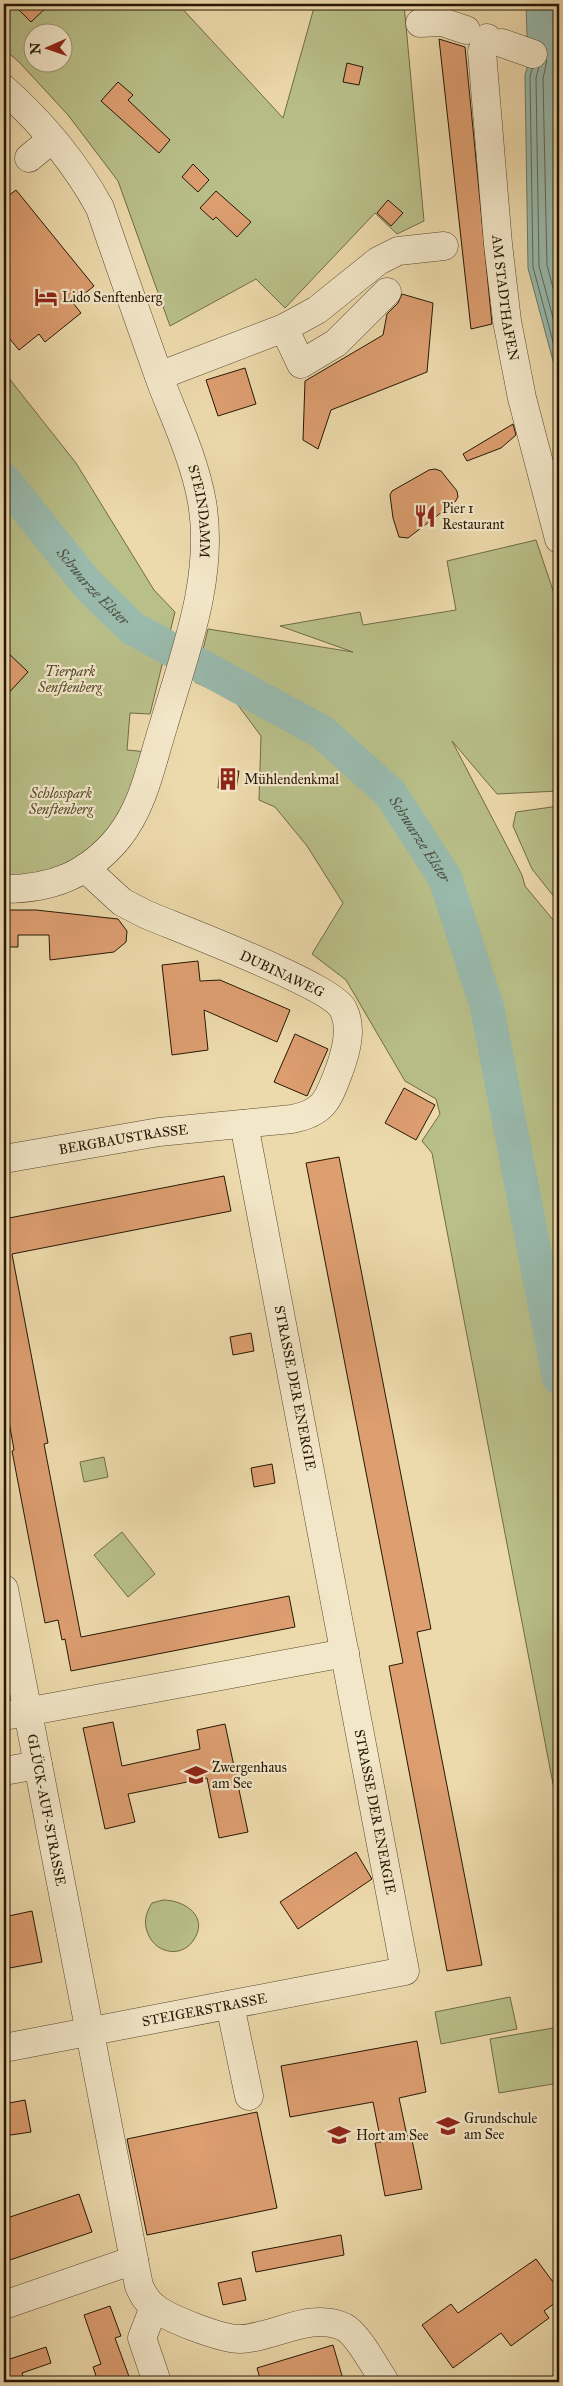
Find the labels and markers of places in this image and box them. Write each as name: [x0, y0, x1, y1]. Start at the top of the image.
hotel icon: Lido Senftenberg: [33, 284, 59, 310]
place label: Lido Senftenberg: [62, 289, 163, 306]
place label: Pier 1 Restaurant: [442, 500, 505, 533]
restaurant icon: Pier 1 Restaurant: [412, 503, 438, 529]
building icon: Mühlendenkmal: [215, 766, 241, 792]
place label: Mühlendenkmal: [244, 771, 339, 788]
place label: Zwergenhaus am See: [212, 1759, 287, 1792]
school or university icon: Zwergenhaus am See: [183, 1762, 209, 1788]
place label: Grundschule am See: [464, 2110, 538, 2143]
school or university icon: Grundschule am See: [435, 2113, 461, 2139]
school or university icon: Hort am See: [326, 2122, 352, 2148]
place label: Hort am See: [356, 2127, 429, 2144]

